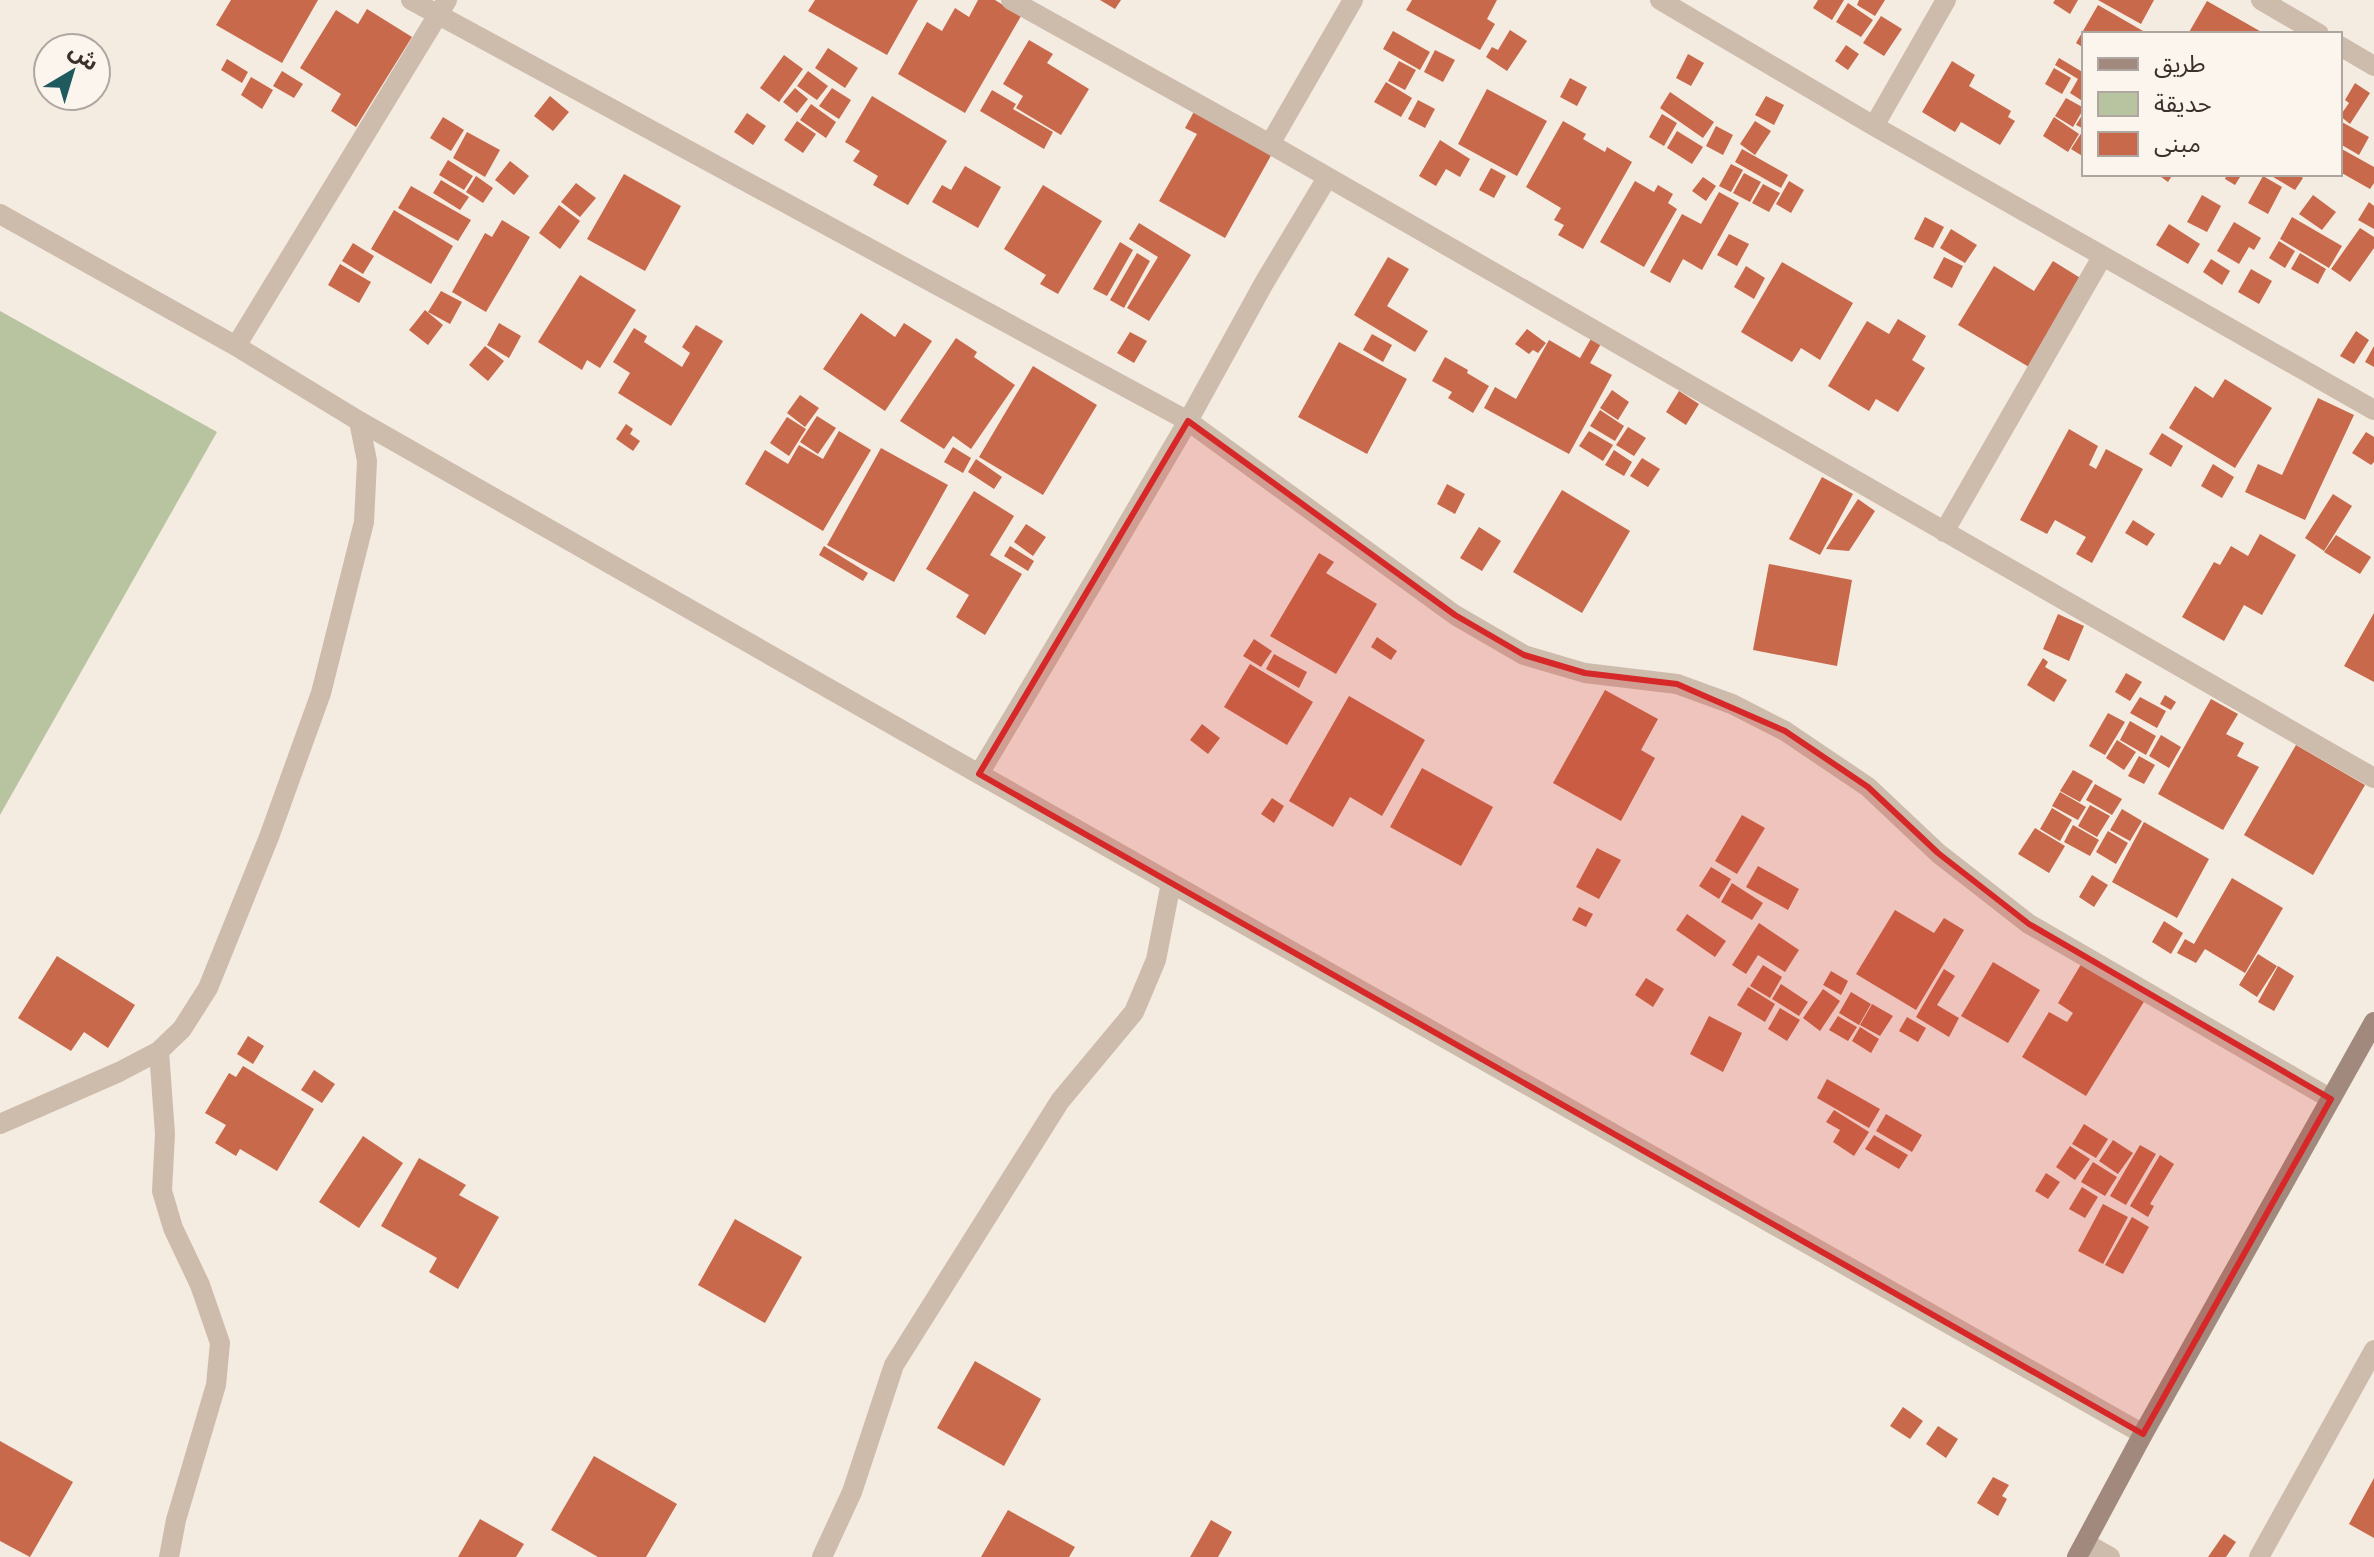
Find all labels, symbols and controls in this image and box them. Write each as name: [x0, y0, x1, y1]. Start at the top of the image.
north arrow: [32, 32, 112, 112]
legend: [2082, 32, 2342, 176]
text: ش: [64, 38, 104, 76]
text: طريق: [2154, 50, 2206, 79]
text: حديقة: [2154, 90, 2212, 118]
text: مبنى: [2154, 130, 2201, 158]

